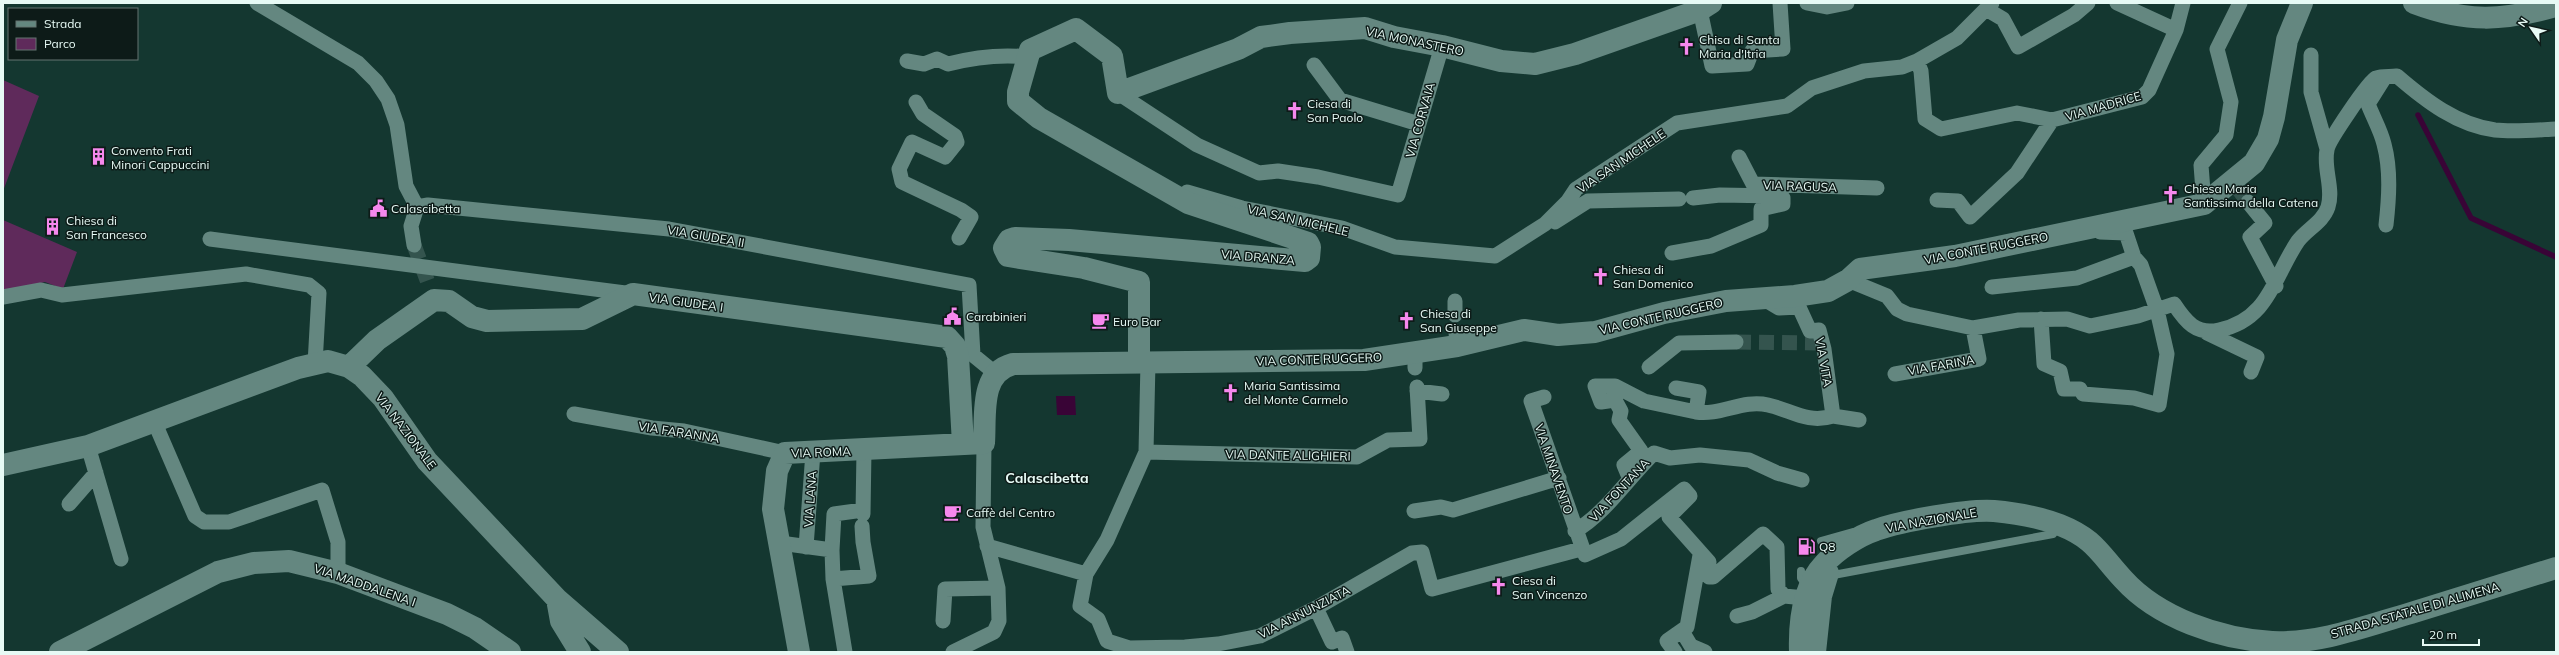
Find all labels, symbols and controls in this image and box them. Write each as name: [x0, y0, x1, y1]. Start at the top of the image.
legend: [8, 8, 138, 60]
north arrow: [2511, 8, 2551, 48]
text: N: [2515, 15, 2531, 30]
text: Strada: [44, 16, 82, 31]
street label: VIA MONASTERO: [1365, 23, 1465, 59]
place label: Chisa di Santa Maria d'Itria: [1699, 32, 1780, 61]
text: Parco: [44, 36, 76, 51]
church icon: Chisa di Santa Maria d'Itria: [1676, 36, 1696, 56]
street label: VIA CORVAIA: [1402, 81, 1438, 159]
street label: VIA MADRICE: [2063, 88, 2143, 124]
place label: Ciesa di San Paolo: [1307, 96, 1363, 125]
church icon: Ciesa di San Paolo: [1284, 100, 1304, 120]
street label: VIA SAN MICHELE: [1574, 126, 1668, 196]
place label: Convento Frati Minori Cappuccini: [111, 143, 210, 172]
building icon: Convento Frati Minori Cappuccini: [88, 147, 108, 167]
street label: VIA RAGUSA: [1763, 177, 1837, 195]
place label: Chiesa Maria Santissima della Catena: [2184, 181, 2318, 210]
church icon: Chiesa Maria Santissima della Catena: [2161, 185, 2181, 205]
public building icon: Calascibetta: [368, 198, 388, 218]
place label: Calascibetta: [391, 201, 460, 216]
street label: VIA SAN MICHELE: [1246, 201, 1350, 239]
place label: Chiesa di San Francesco: [66, 213, 147, 242]
building icon: Chiesa di San Francesco: [43, 217, 63, 237]
street label: VIA GIUDEA II: [666, 222, 746, 250]
street label: VIA CONTE RUGGERO: [1923, 229, 2049, 267]
street label: VIA DRANZA: [1220, 246, 1296, 268]
place label: Chiesa di San Domenico: [1613, 262, 1693, 291]
church icon: Chiesa di San Domenico: [1590, 266, 1610, 286]
street label: VIA GIUDEA I: [648, 289, 724, 315]
street label: VIA CONTE RUGGERO: [1598, 294, 1724, 338]
public building icon: Carabinieri: [943, 306, 963, 326]
place label: Chiesa di San Giuseppe: [1420, 306, 1497, 335]
place label: Carabinieri: [966, 309, 1027, 324]
church icon: Chiesa di San Giuseppe: [1397, 310, 1417, 330]
cafe icon: Euro Bar: [1090, 311, 1110, 331]
place label: Euro Bar: [1113, 314, 1162, 329]
street label: VIA VITA: [1812, 336, 1836, 388]
street label: VIA CONTE RUGGERO: [1256, 349, 1382, 369]
street label: VIA FARINA: [1906, 352, 1976, 378]
place label: Maria Santissima del Monte Carmelo: [1244, 378, 1348, 407]
church icon: Maria Santissima del Monte Carmelo: [1221, 382, 1241, 402]
street label: VIA NAZIONALE: [372, 390, 440, 472]
street label: VIA FARANNA: [637, 418, 721, 446]
street label: VIA MINAVENTO: [1532, 422, 1576, 516]
street label: VIA ROMA: [791, 443, 851, 461]
street label: VIA DANTE ALIGHIERI: [1225, 446, 1351, 464]
street label: VIA FONTANA: [1586, 455, 1652, 525]
district label: Calascibetta: [1005, 469, 1089, 487]
street label: VIA LANA: [801, 470, 819, 528]
cafe icon: Caffè del Centro: [943, 502, 963, 522]
place label: Caffè del Centro: [966, 505, 1055, 520]
street label: VIA NAZIONALE: [1884, 505, 1978, 535]
fuel station icon: Q8: [1796, 536, 1816, 556]
place label: Q8: [1819, 539, 1835, 554]
street label: VIA MADDALENA I: [312, 561, 418, 609]
place label: Ciesa di San Vincenzo: [1512, 573, 1588, 602]
church icon: Ciesa di San Vincenzo: [1489, 577, 1509, 597]
street label: STRADA STATALE DI ALIMENA: [2329, 579, 2501, 641]
street label: VIA ANNUNZIATA: [1255, 582, 1353, 642]
scale bar: [2423, 621, 2479, 647]
text: 20 m: [2429, 627, 2457, 642]

